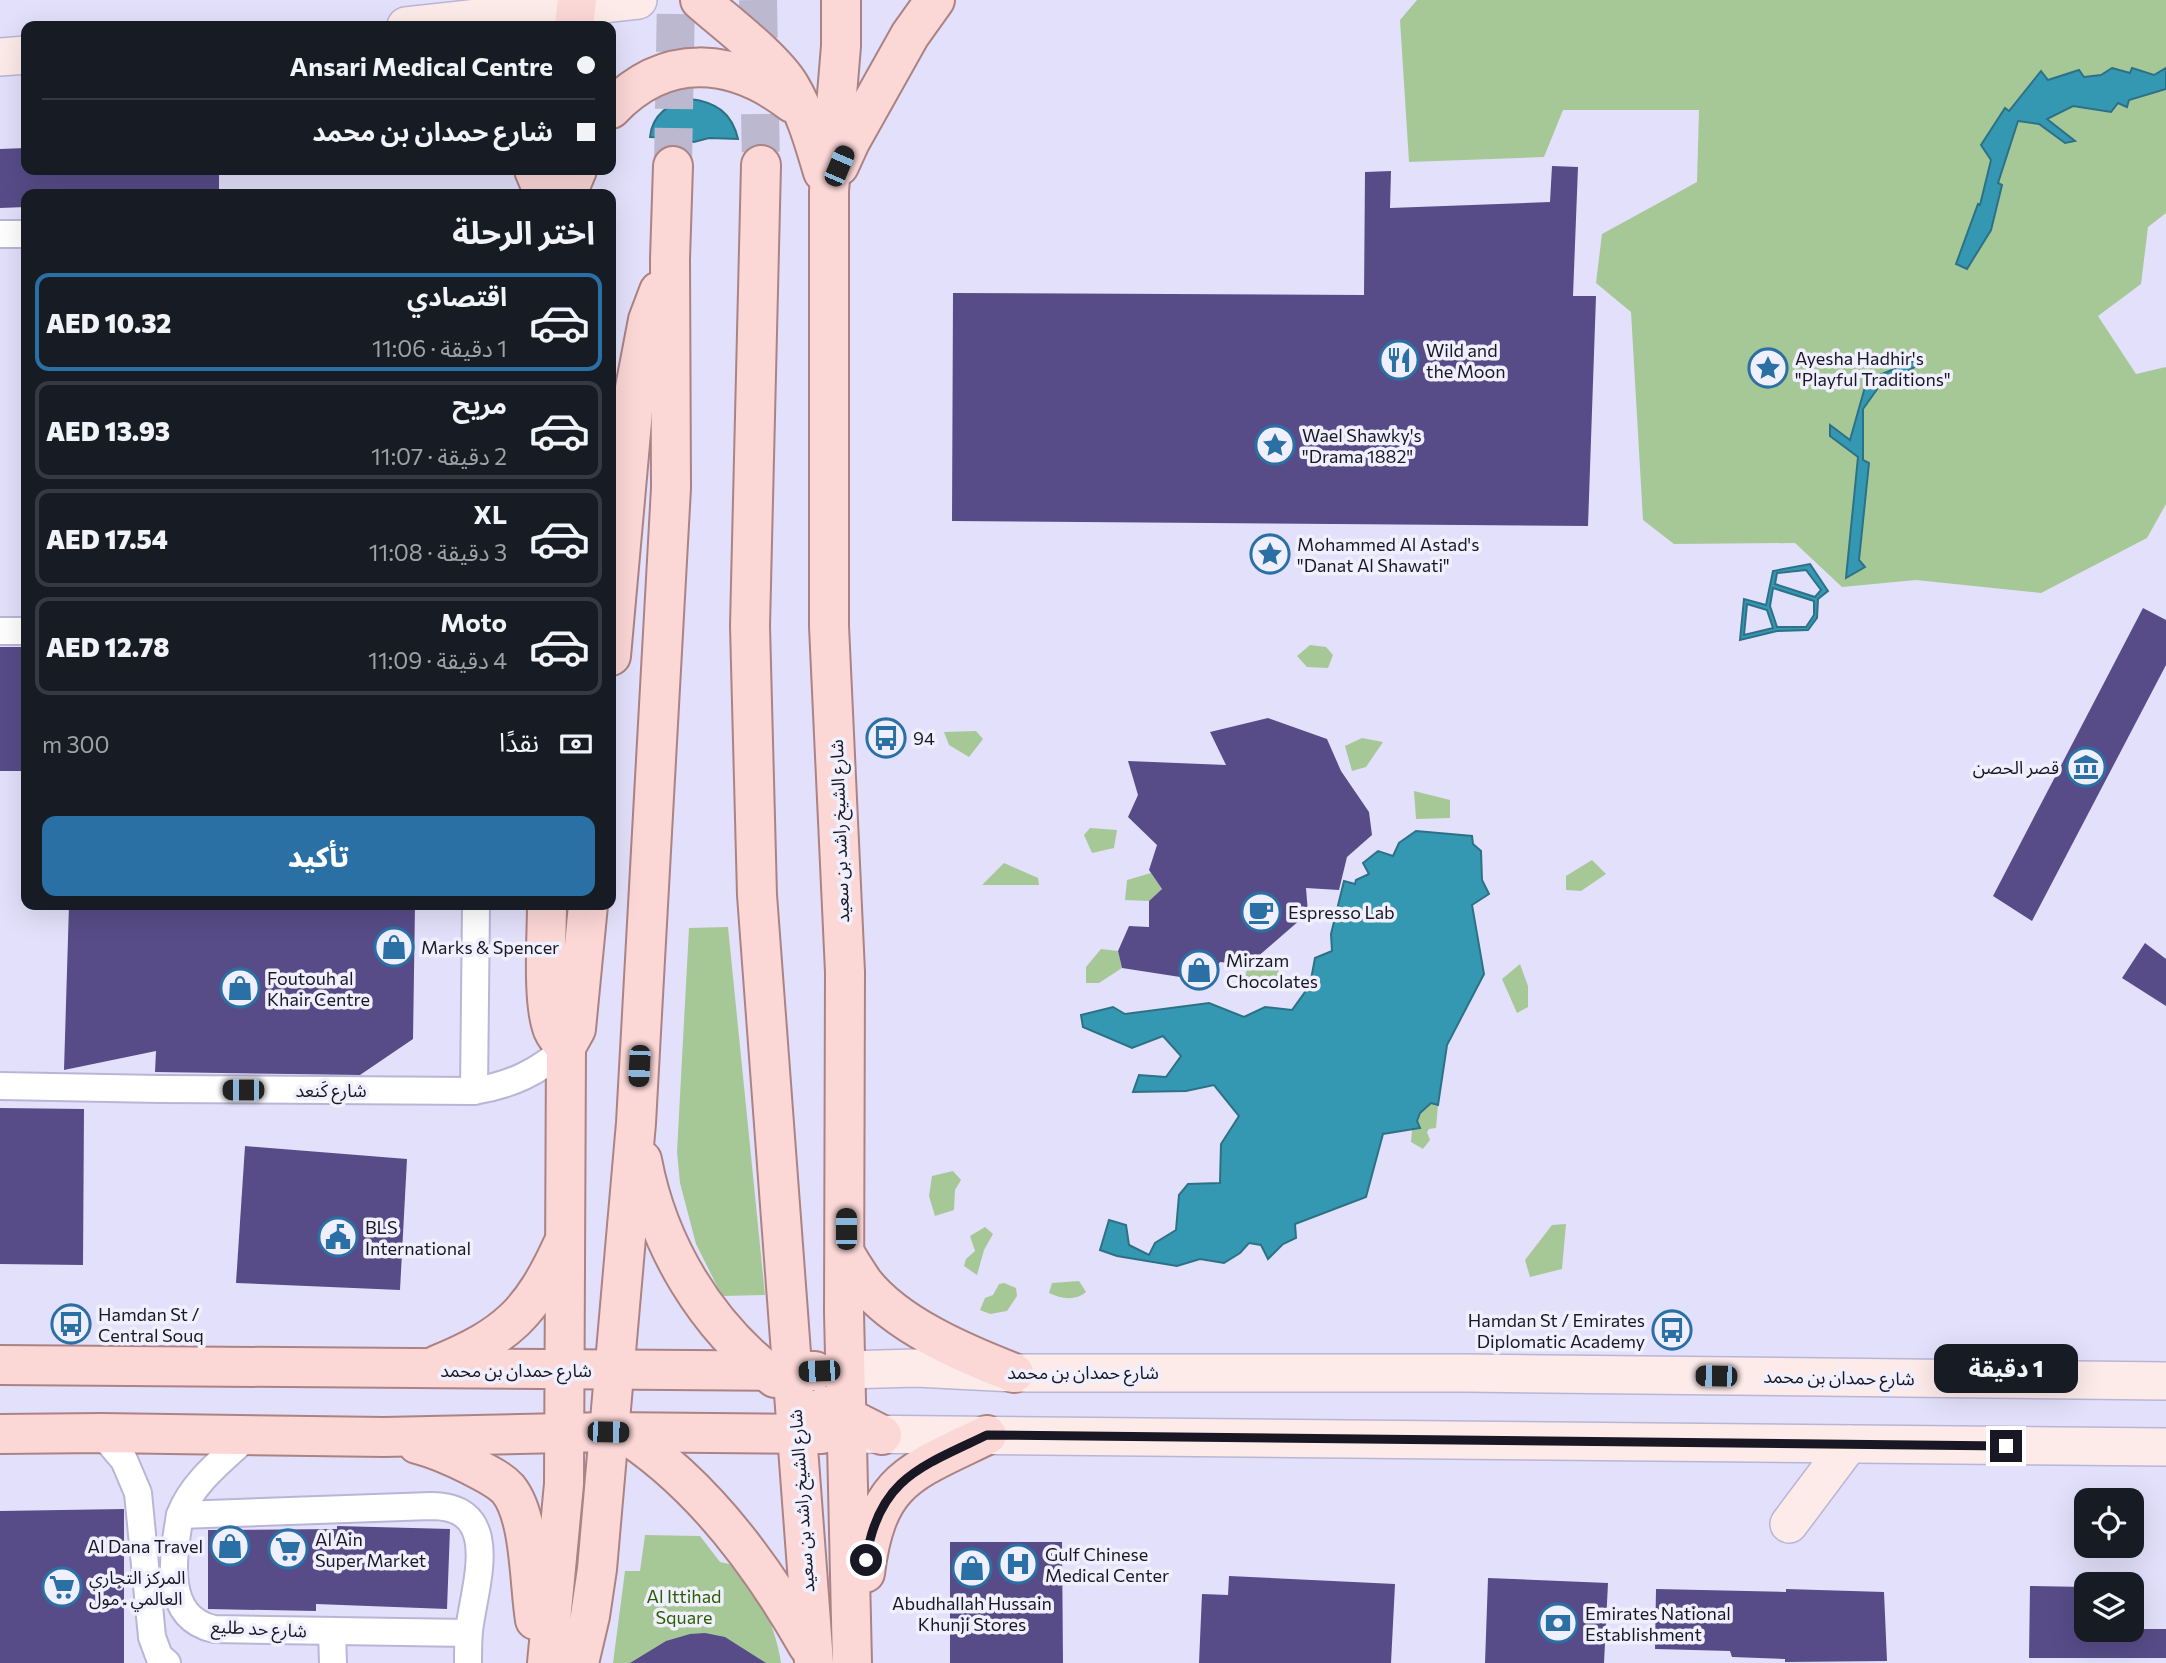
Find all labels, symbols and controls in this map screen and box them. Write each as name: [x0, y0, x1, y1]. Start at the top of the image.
text: Ansari Medical Centre: [290, 50, 553, 81]
text: شارع حمدان بن محمد: [312, 115, 553, 146]
car: [822, 143, 857, 189]
text: اختر الرحلة: [452, 211, 595, 251]
text: اقتصادي: [407, 280, 507, 311]
icon: car: [528, 291, 591, 354]
text: AED 10.32: [46, 307, 171, 338]
text: 1 دقيقة · 11:06: [372, 334, 507, 362]
restaurant icon: Wild and the Moon: [1378, 339, 1420, 381]
place label: Wild and the Moon: [1426, 339, 1506, 382]
place icon: Ayesha Hadhir's "Playful Traditions": [1747, 347, 1789, 389]
place label: Ayesha Hadhir's "Playful Traditions": [1795, 347, 1951, 390]
text: مريح: [452, 388, 507, 419]
icon: car: [528, 399, 591, 462]
text: AED 13.93: [46, 415, 170, 446]
place icon: Wael Shawky's "Drama 1882": [1254, 424, 1296, 466]
place label: Wael Shawky's "Drama 1882": [1302, 424, 1422, 467]
text: 2 دقيقة · 11:07: [371, 442, 507, 470]
text: XL: [473, 498, 507, 529]
icon: car: [528, 507, 591, 570]
text: AED 17.54: [46, 523, 168, 554]
place icon: Mohammed Al Astad's "Danat Al Shawati": [1249, 533, 1291, 575]
place label: Mohammed Al Astad's "Danat Al Shawati": [1297, 533, 1479, 576]
text: 3 دقيقة · 11:08: [369, 538, 507, 566]
text: Moto: [440, 606, 507, 637]
icon: car: [528, 615, 591, 678]
text: AED 12.78: [46, 631, 169, 662]
text: 4 دقيقة · 11:09: [368, 646, 507, 674]
bus stop icon: 94: [865, 717, 907, 759]
icon: cash: [557, 725, 595, 763]
text: نقدًا: [499, 726, 539, 757]
place label: 94: [913, 727, 935, 749]
text: 300 m: [42, 730, 110, 758]
street label: شارع الشيخ راشد بن سعيد: [825, 739, 857, 923]
museum icon: قصر الحصن: [2065, 746, 2107, 788]
place label: قصر الحصن: [1973, 756, 2059, 779]
button: تأكيد: [42, 816, 595, 896]
cafe icon: Espresso Lab: [1240, 891, 1282, 933]
place label: Espresso Lab: [1288, 901, 1395, 923]
shop icon: Marks & Spencer: [373, 926, 415, 968]
place label: Marks & Spencer: [421, 936, 559, 958]
shop icon: Mirzam Chocolates: [1178, 949, 1220, 991]
place label: Mirzam Chocolates: [1226, 949, 1318, 992]
shop icon: Foutouh al Khair Centre: [219, 967, 261, 1009]
place label: Foutouh al Khair Centre: [267, 967, 370, 1010]
car: [628, 1044, 651, 1088]
street label: شارع كَنعد: [295, 1079, 367, 1105]
car: [223, 1080, 265, 1101]
car: [836, 1208, 857, 1250]
public building icon: BLS International: [317, 1216, 359, 1258]
place label: BLS International: [365, 1216, 471, 1259]
bus stop icon: Hamdan St / Central Souq: [50, 1303, 92, 1345]
place label: Hamdan St / Central Souq: [98, 1303, 204, 1346]
place label: Hamdan St / Emirates Diplomatic Academy: [1468, 1309, 1645, 1352]
bus stop icon: Hamdan St / Emirates Diplomatic Academy: [1651, 1309, 1693, 1351]
callout: 1 دقيقة: [1934, 1344, 2078, 1394]
text: 1 دقيقة: [1968, 1354, 2044, 1382]
street label: شارع حمدان بن محمد: [440, 1359, 592, 1385]
car: [798, 1360, 841, 1382]
street label: شارع حمدان بن محمد: [1007, 1361, 1159, 1387]
car: [1695, 1365, 1738, 1387]
street label: شارع حمدان بن محمد: [1763, 1365, 1915, 1393]
street label: شارع الشيخ راشد بن سعيد: [784, 1408, 822, 1593]
car: [587, 1421, 630, 1443]
route end: [1990, 1430, 2022, 1462]
map controls: [2074, 1488, 2144, 1642]
button: locate: [2074, 1488, 2144, 1558]
shop icon: Al Dana Travel: [209, 1525, 251, 1567]
supermarket icon: Al Ain Super Market: [267, 1528, 309, 1570]
place label: Al Ain Super Market: [315, 1528, 426, 1571]
place label: Al Dana Travel: [87, 1535, 203, 1557]
hospital icon: Gulf Chinese Medical Center: [997, 1543, 1039, 1585]
place label: Gulf Chinese Medical Center: [1045, 1543, 1169, 1586]
route start: [850, 1544, 882, 1576]
shop icon: Abudhallah Hussain Khunji Stores: [951, 1547, 993, 1589]
supermarket icon: المركز التجاري العالمي . مول: [41, 1566, 83, 1608]
place label: المركز التجاري العالمي . مول: [89, 1566, 185, 1612]
button: layers: [2074, 1572, 2144, 1642]
park label: Al Ittihad Square: [647, 1585, 721, 1628]
place label: Abudhallah Hussain Khunji Stores: [892, 1592, 1052, 1635]
bank icon: Emirates National Establishment: [1537, 1602, 1579, 1644]
place label: Emirates National Establishment: [1585, 1602, 1731, 1645]
street label: شارع حد طليع: [210, 1615, 308, 1645]

